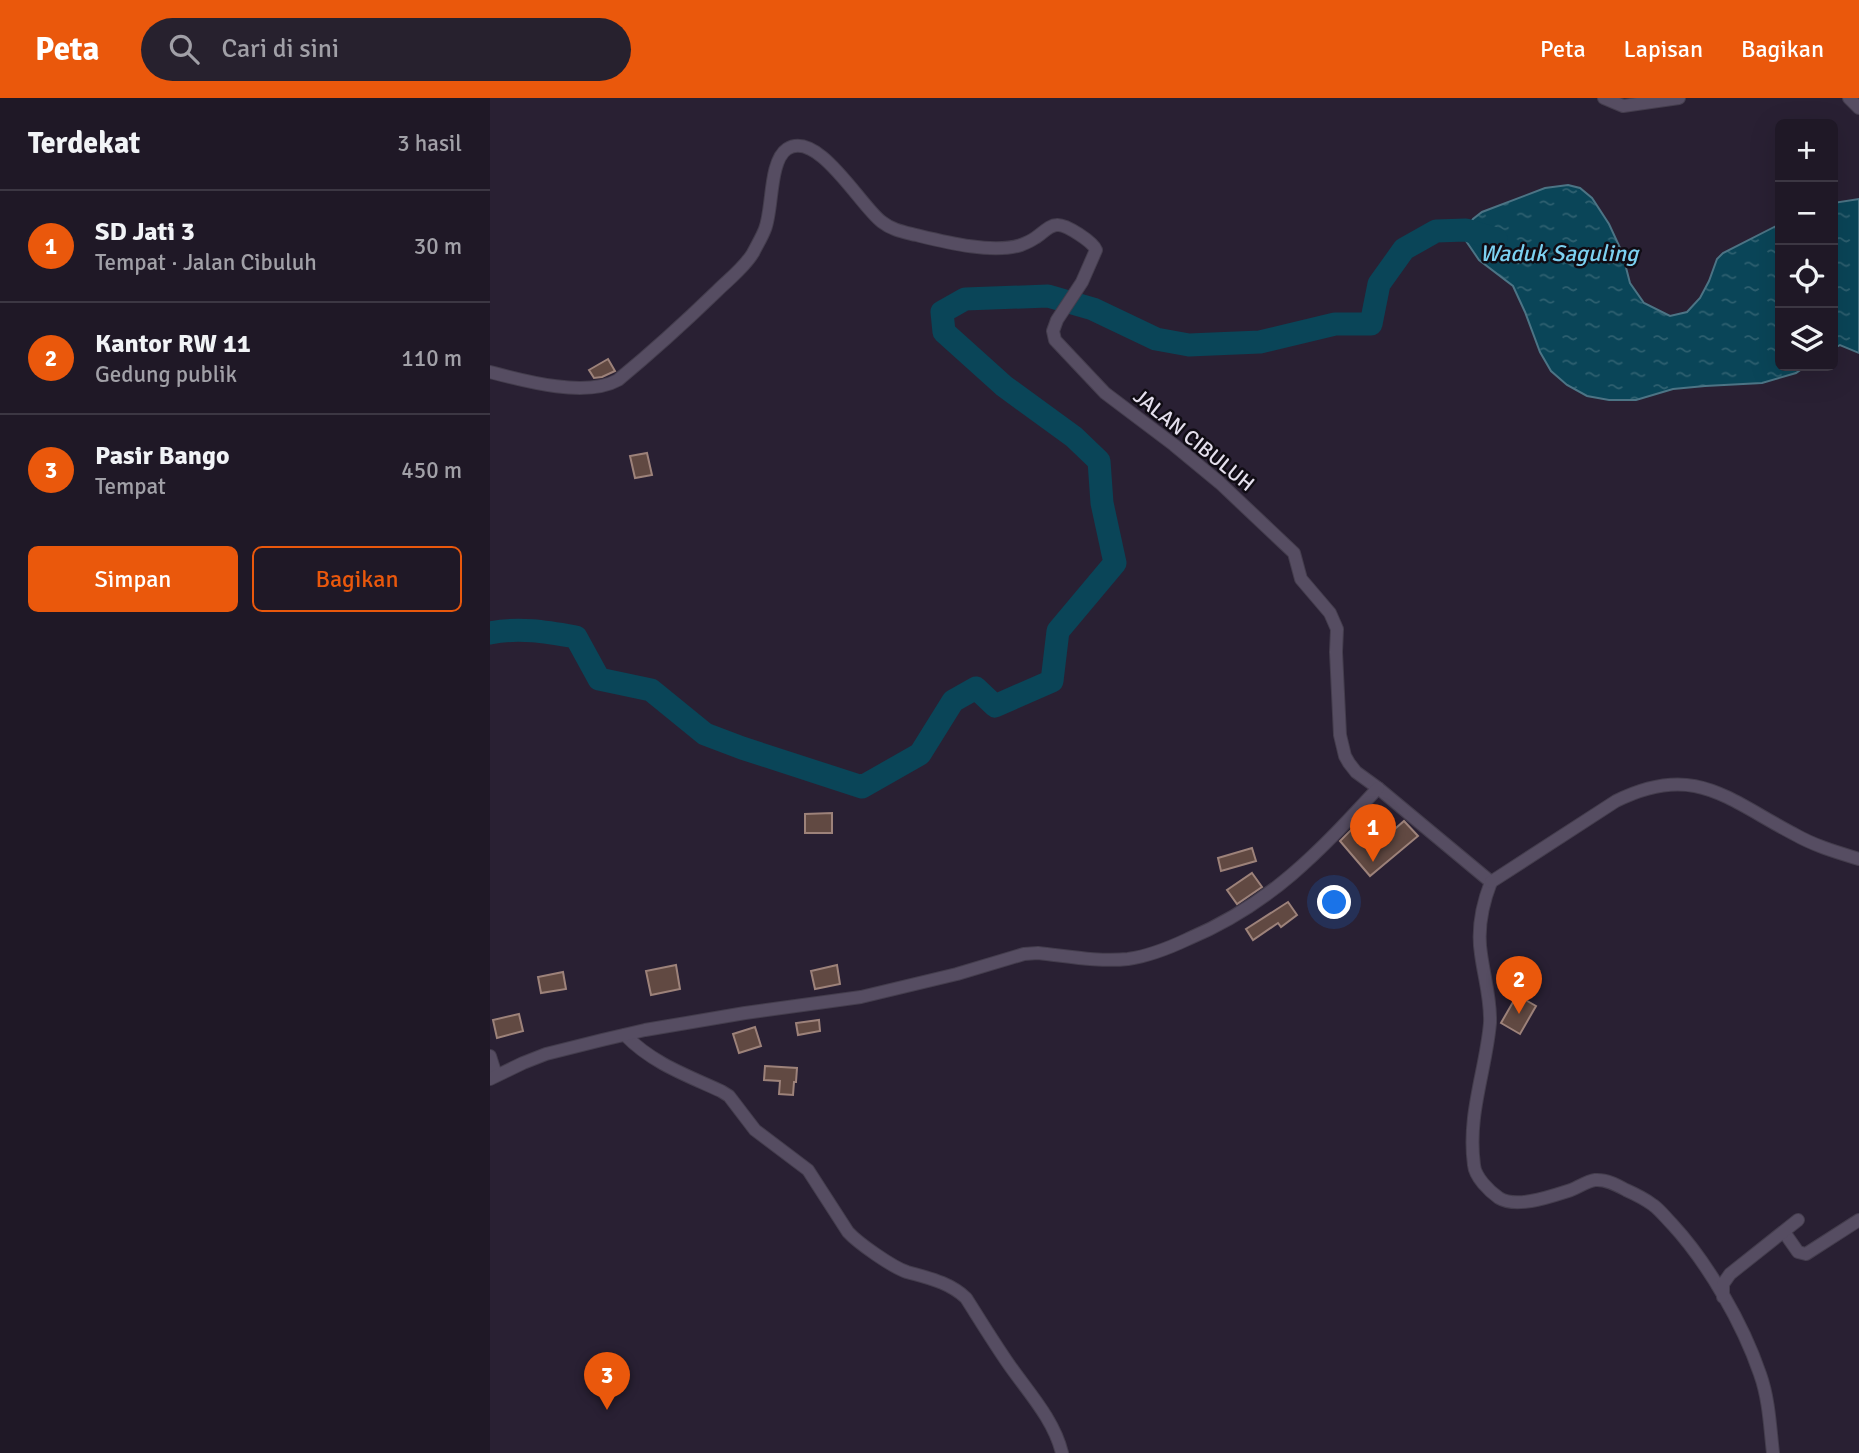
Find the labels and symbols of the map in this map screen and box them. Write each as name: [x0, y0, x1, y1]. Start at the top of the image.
water label: Waduk Saguling: [1480, 239, 1640, 268]
street label: JALAN CIBULUH: [1128, 383, 1260, 497]
pin: 1: [1350, 804, 1396, 862]
your location: [1317, 885, 1351, 919]
pin: 2: [1496, 956, 1542, 1014]
pin: 3: [584, 1352, 630, 1410]

